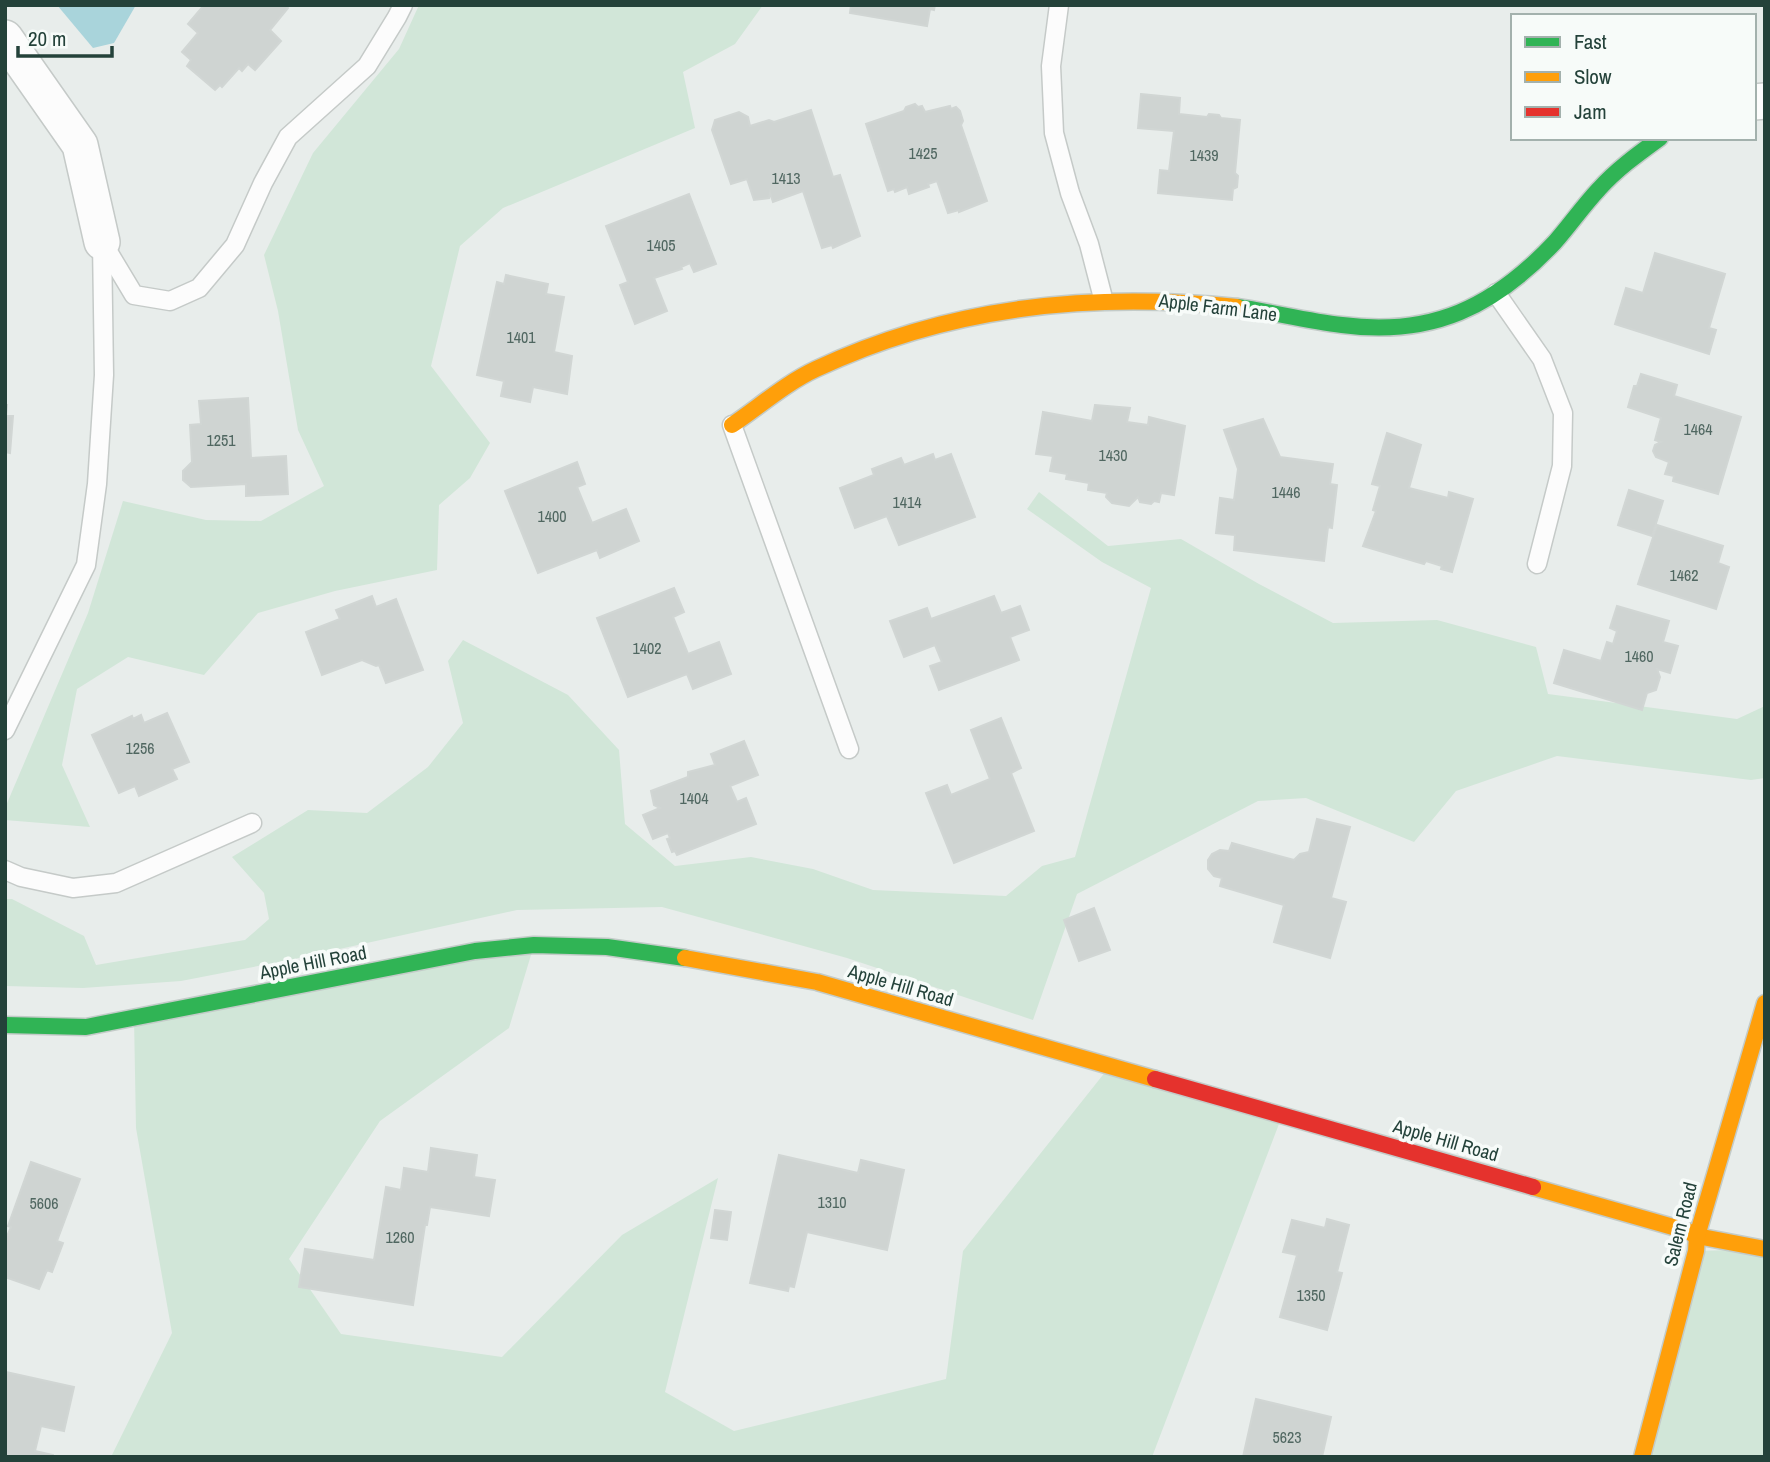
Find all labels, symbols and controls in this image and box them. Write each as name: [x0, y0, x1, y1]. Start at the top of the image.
scale bar: [18, 14, 112, 58]
legend: [1511, 14, 1756, 140]
text: 20 m: [28, 24, 66, 53]
text: Fast: [1574, 27, 1607, 56]
text: Slow: [1574, 62, 1612, 91]
text: Jam: [1574, 97, 1607, 126]
house number: 1425: [908, 142, 938, 164]
house number: 1439: [1189, 144, 1219, 166]
house number: 1413: [771, 167, 801, 189]
house number: 1405: [646, 234, 676, 256]
street label: Apple Farm Lane: [1156, 287, 1279, 327]
house number: 1401: [506, 326, 536, 348]
house number: 1464: [1683, 418, 1713, 440]
house number: 1251: [206, 429, 236, 451]
house number: 1430: [1098, 444, 1128, 466]
house number: 1446: [1271, 481, 1301, 503]
house number: 1414: [892, 491, 922, 513]
house number: 1400: [537, 505, 567, 527]
house number: 1462: [1669, 564, 1699, 586]
house number: 1402: [632, 637, 662, 659]
house number: 1460: [1624, 645, 1654, 667]
house number: 1256: [125, 737, 155, 759]
house number: 1404: [679, 787, 709, 809]
street label: Apple Hill Road: [256, 939, 369, 985]
street label: Apple Hill Road: [844, 957, 957, 1012]
street label: Apple Hill Road: [1389, 1112, 1502, 1167]
street label: Salem Road: [1657, 1179, 1703, 1269]
house number: 1310: [817, 1191, 847, 1213]
house number: 5606: [29, 1192, 59, 1214]
house number: 1260: [385, 1226, 415, 1248]
house number: 1350: [1296, 1284, 1326, 1306]
house number: 5623: [1272, 1426, 1302, 1448]

